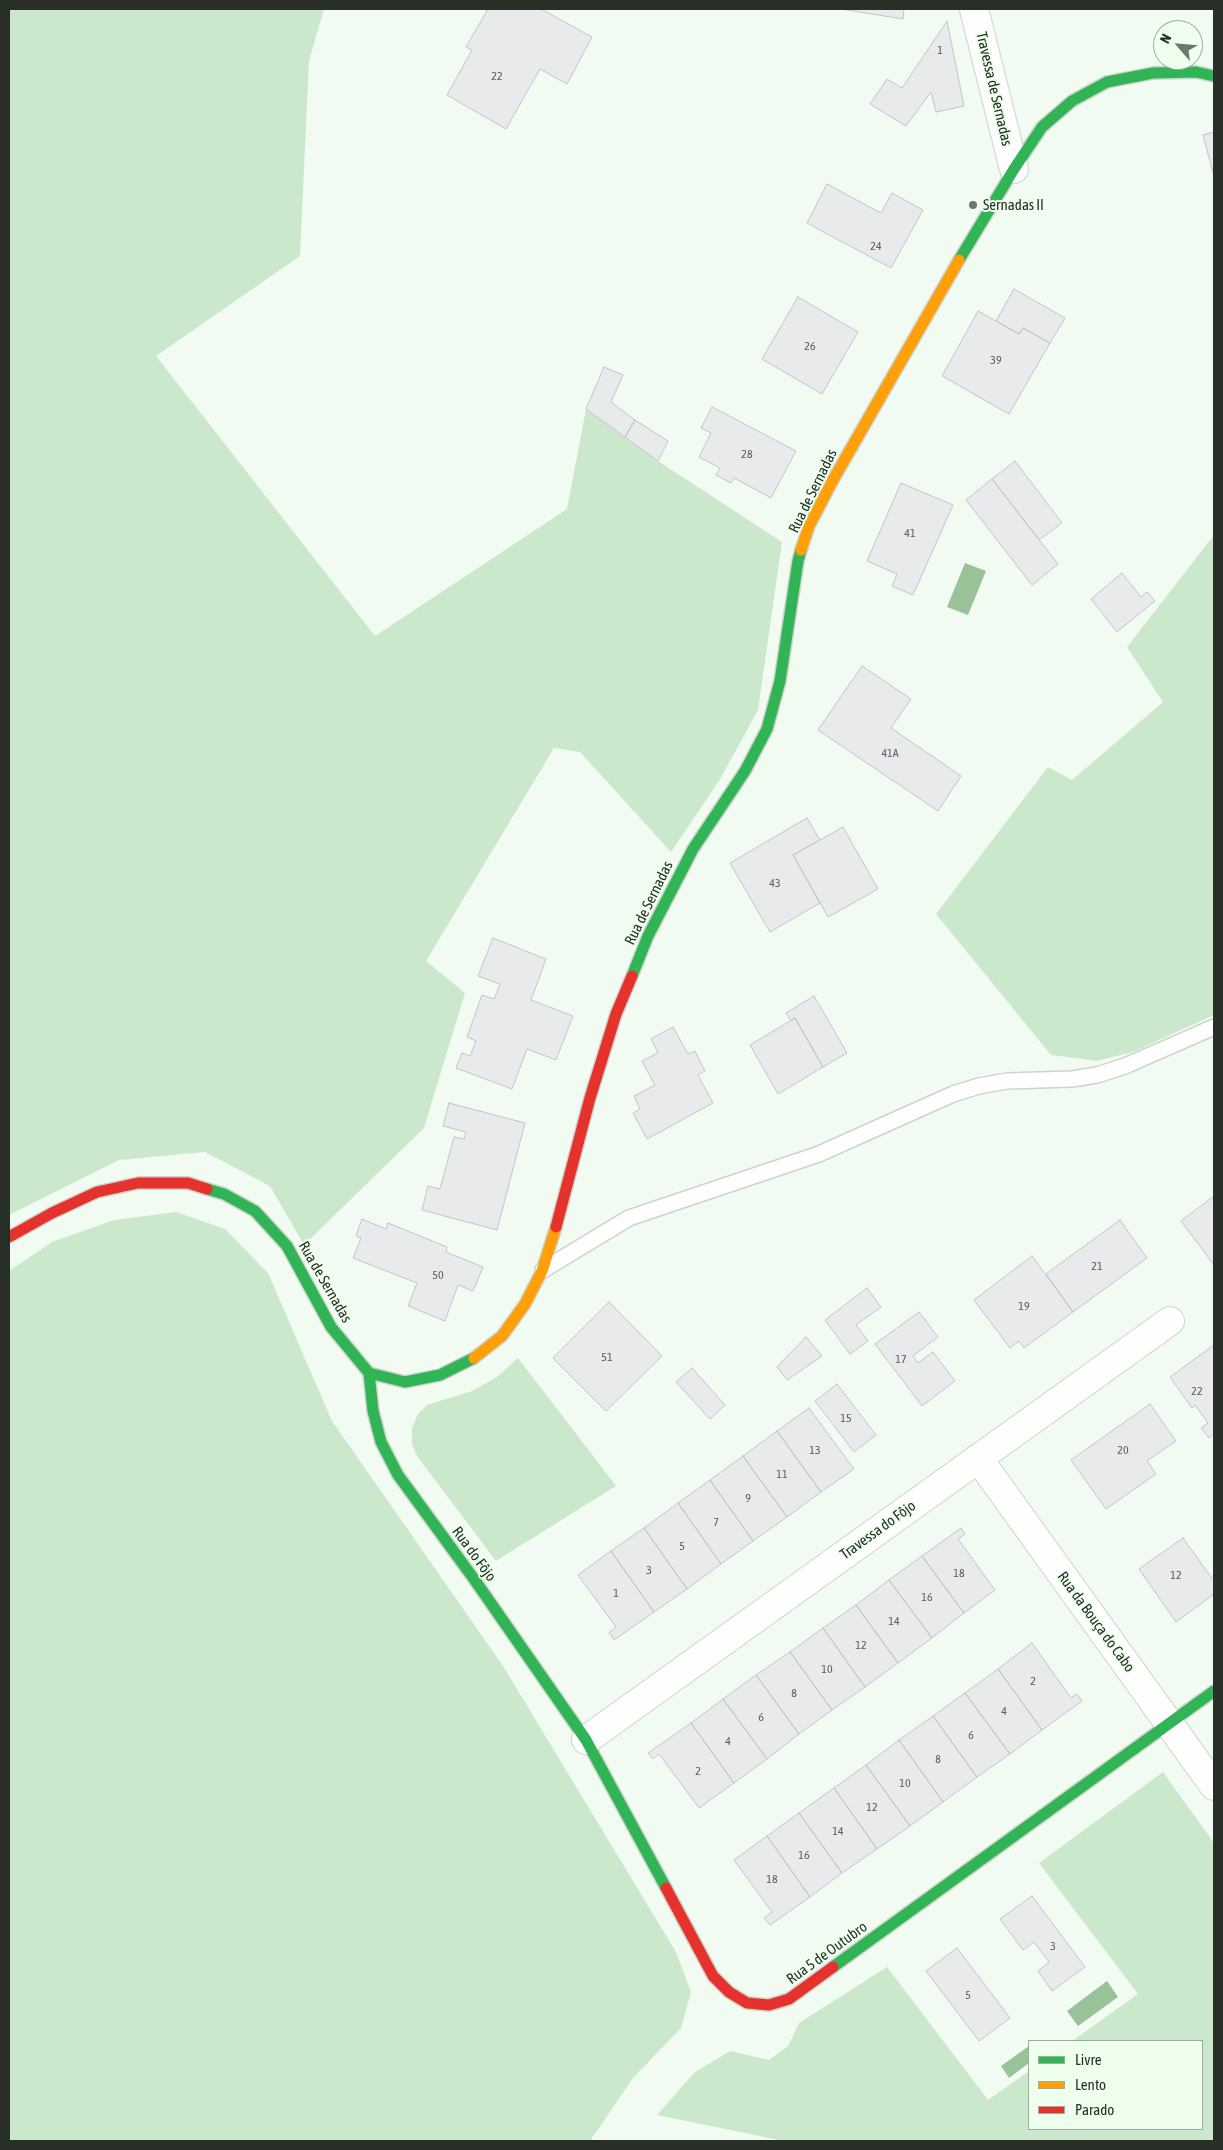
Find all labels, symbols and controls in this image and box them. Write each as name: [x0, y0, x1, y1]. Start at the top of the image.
north arrow: [1153, 20, 1203, 70]
street label: Travessa de Sernadas: [972, 30, 1016, 148]
text: N: [1157, 31, 1175, 46]
house number: 1: [937, 43, 943, 57]
house number: 22: [491, 69, 503, 83]
place label: Sernadas II: [983, 196, 1044, 214]
marker: Sernadas II: [967, 199, 979, 211]
house number: 24: [870, 239, 882, 253]
house number: 26: [804, 339, 816, 353]
house number: 39: [990, 353, 1002, 367]
street label: Rua de Sernadas: [785, 446, 841, 536]
house number: 28: [741, 447, 753, 461]
house number: 41: [904, 526, 916, 540]
house number: 41A: [881, 746, 899, 760]
street label: Rua de Sernadas: [621, 858, 677, 948]
house number: 43: [769, 876, 781, 890]
street label: Rua de Sernadas: [294, 1238, 356, 1326]
house number: 21: [1091, 1259, 1103, 1273]
house number: 50: [432, 1268, 444, 1282]
house number: 19: [1018, 1299, 1030, 1313]
house number: 51: [601, 1350, 613, 1364]
house number: 17: [895, 1352, 907, 1366]
house number: 22: [1191, 1384, 1203, 1398]
house number: 15: [840, 1411, 852, 1425]
house number: 13: [809, 1443, 821, 1457]
house number: 20: [1117, 1443, 1129, 1457]
house number: 11: [776, 1467, 788, 1481]
house number: 9: [745, 1491, 751, 1505]
street label: Travessa do Fôjo: [837, 1497, 919, 1563]
house number: 7: [713, 1515, 719, 1529]
street label: Rua do Fôjo: [448, 1523, 500, 1585]
house number: 5: [679, 1539, 685, 1553]
house number: 3: [646, 1563, 652, 1577]
house number: 18: [953, 1566, 965, 1580]
street label: Rua da Bouça do Cabo: [1053, 1568, 1139, 1676]
house number: 12: [1170, 1568, 1182, 1582]
house number: 1: [613, 1586, 619, 1600]
house number: 16: [921, 1590, 933, 1604]
house number: 14: [888, 1614, 900, 1628]
house number: 12: [855, 1638, 867, 1652]
house number: 10: [821, 1662, 833, 1676]
house number: 2: [1030, 1674, 1036, 1688]
house number: 8: [791, 1686, 797, 1700]
house number: 4: [1001, 1704, 1007, 1718]
house number: 6: [758, 1710, 764, 1724]
house number: 6: [968, 1728, 974, 1742]
house number: 4: [725, 1734, 731, 1748]
house number: 8: [935, 1752, 941, 1766]
house number: 2: [695, 1764, 701, 1778]
house number: 10: [899, 1776, 911, 1790]
house number: 12: [866, 1800, 878, 1814]
house number: 14: [832, 1824, 844, 1838]
house number: 16: [798, 1848, 810, 1862]
house number: 18: [766, 1872, 778, 1886]
street label: Rua 5 de Outubro: [783, 1918, 871, 1988]
house number: 3: [1050, 1939, 1056, 1953]
house number: 5: [965, 1988, 971, 2002]
legend: [1028, 2040, 1203, 2130]
text: Livre: [1075, 2051, 1102, 2068]
text: Lento: [1075, 2076, 1106, 2093]
text: Parado: [1075, 2101, 1114, 2118]

